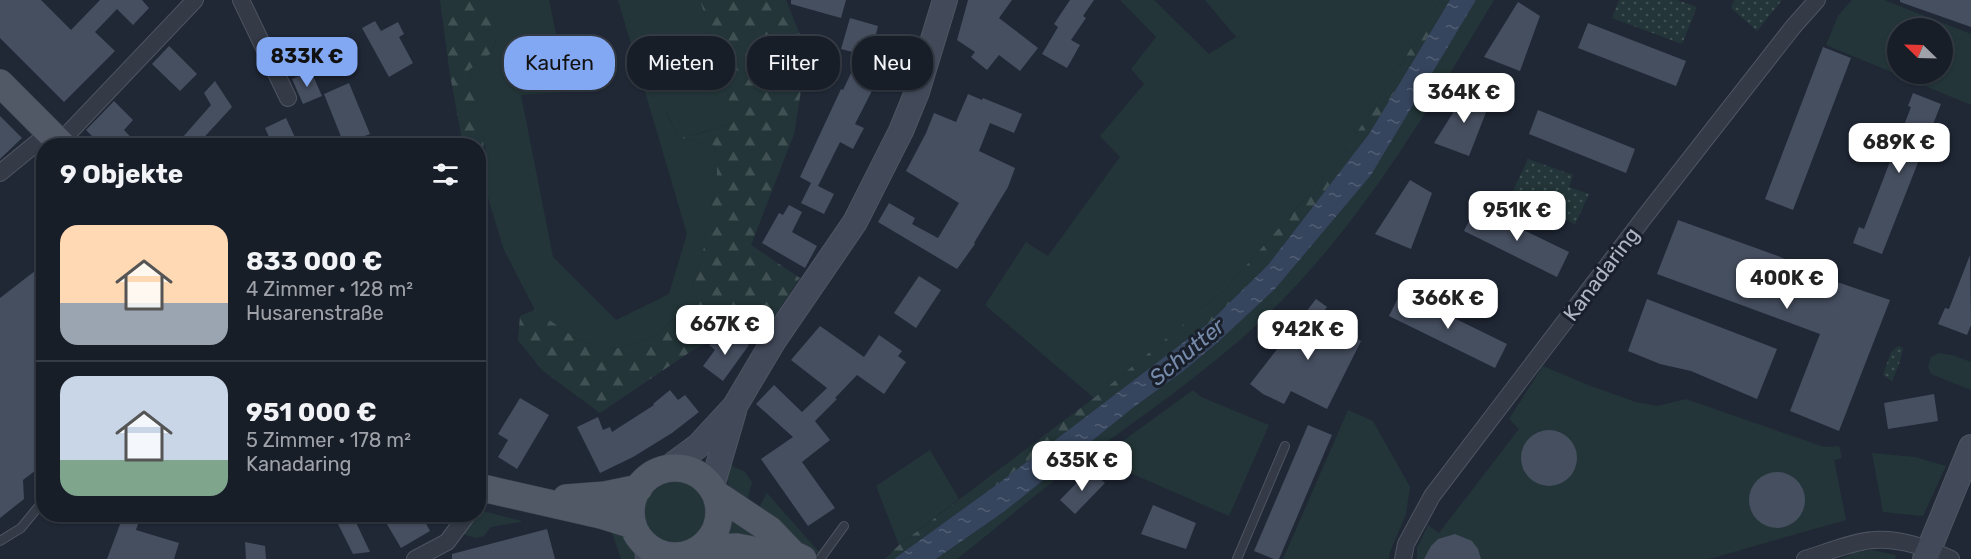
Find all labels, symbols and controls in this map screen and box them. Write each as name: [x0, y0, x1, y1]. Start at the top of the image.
north arrow: [1887, 18, 1953, 84]
map controls: [1887, 18, 1953, 84]
chip: Kaufen: [504, 36, 615, 90]
chip: Mieten: [627, 36, 735, 90]
chip: Filter: [747, 36, 840, 90]
chip: Neu: [852, 36, 933, 90]
pin: 833K €: [258, 37, 356, 88]
text: 833K €: [270, 44, 344, 68]
pin: 364K €: [1415, 73, 1513, 124]
text: 364K €: [1428, 80, 1501, 104]
pin: 689K €: [1850, 123, 1948, 174]
text: 689K €: [1863, 130, 1935, 154]
icon: filters: [429, 158, 462, 191]
text: 9 Objekte: [60, 159, 183, 190]
pin: 951K €: [1468, 191, 1566, 242]
text: 951K €: [1483, 198, 1551, 222]
street label: Kanadaring: [1558, 222, 1644, 326]
text: 833 000 €: [246, 246, 382, 277]
icon: home: [108, 249, 180, 321]
pin: 400K €: [1738, 259, 1836, 310]
text: 400K €: [1750, 266, 1824, 290]
text: 4 Zimmer · 128 m²: [246, 277, 413, 301]
pin: 366K €: [1399, 279, 1497, 330]
text: 366K €: [1412, 286, 1484, 310]
text: Husarenstraße: [246, 301, 384, 325]
pin: 667K €: [676, 305, 774, 356]
pin: 942K €: [1259, 310, 1357, 361]
text: 667K €: [690, 312, 760, 336]
water label: Schutter: [1144, 312, 1231, 391]
text: 942K €: [1272, 317, 1344, 341]
text: 951 000 €: [246, 397, 377, 428]
icon: home: [108, 400, 180, 472]
text: 5 Zimmer · 178 m²: [246, 428, 411, 452]
pin: 635K €: [1033, 441, 1131, 492]
text: 635K €: [1046, 448, 1118, 472]
text: Kanadaring: [246, 452, 352, 476]

